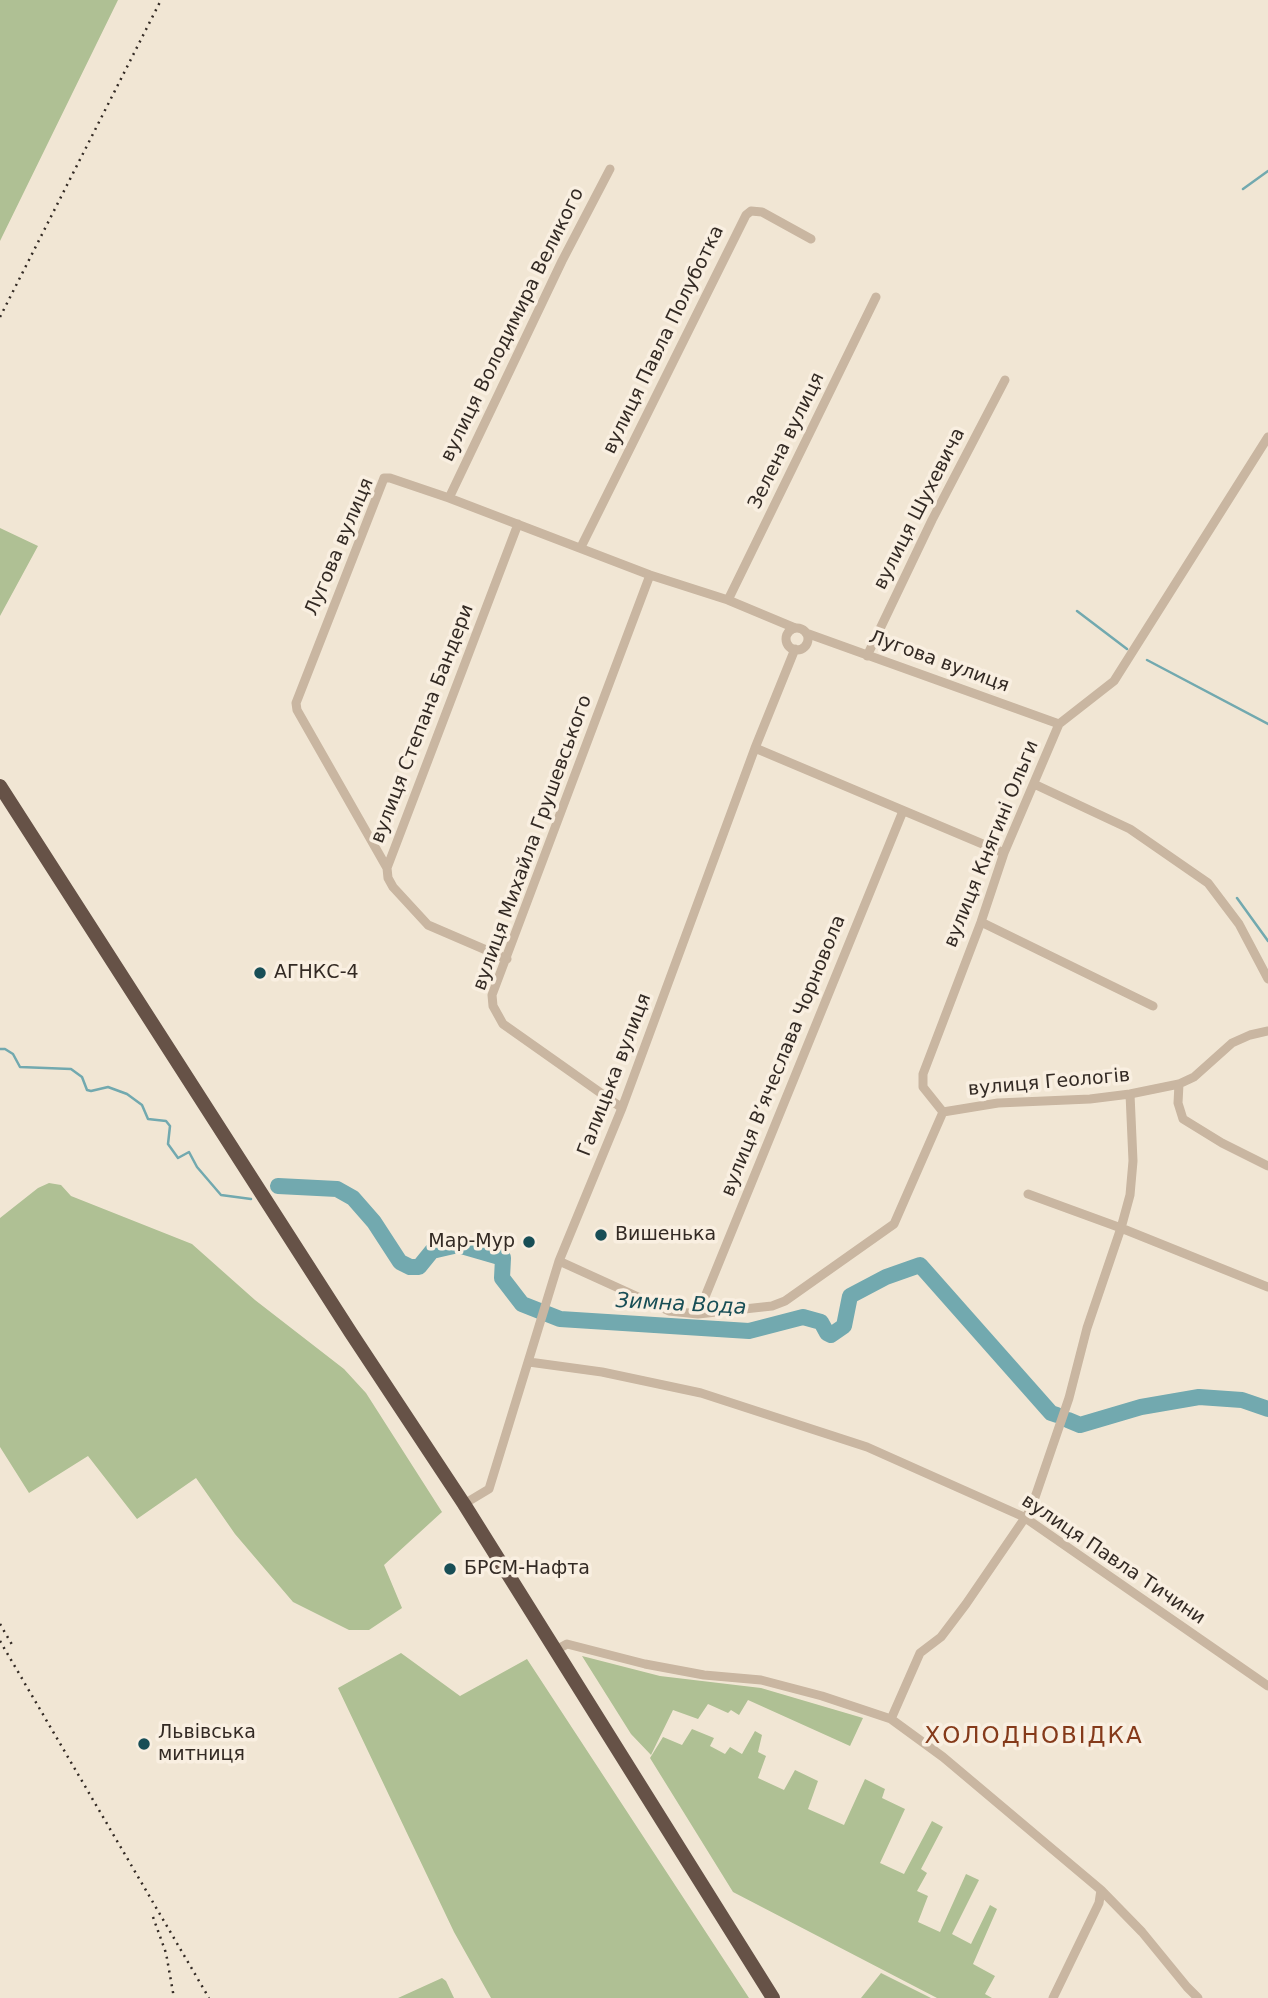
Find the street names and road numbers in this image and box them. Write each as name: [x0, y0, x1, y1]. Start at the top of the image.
street label: вулиця Володимира Великого: [437, 184, 589, 466]
street label: вулиця Павла Полуботка: [599, 222, 729, 458]
street label: Зелена вулиця: [744, 369, 830, 513]
street label: вулиця Шухевича: [869, 424, 971, 594]
street label: Лугова вулиця: [301, 475, 379, 619]
street label: вулиця Степана Бандери: [367, 601, 479, 847]
street label: Лугова вулиця: [866, 626, 1012, 698]
street label: вулиця Михайла Грушевського: [469, 692, 597, 994]
street label: вулиця Княгині Ольги: [940, 737, 1044, 951]
street label: вулиця Вʼячеслава Чорновола: [717, 912, 851, 1200]
street label: Галицька вулиця: [573, 990, 657, 1160]
street label: вулиця Геологів: [967, 1065, 1131, 1101]
street label: вулиця Павла Тичини: [1017, 1490, 1209, 1630]

